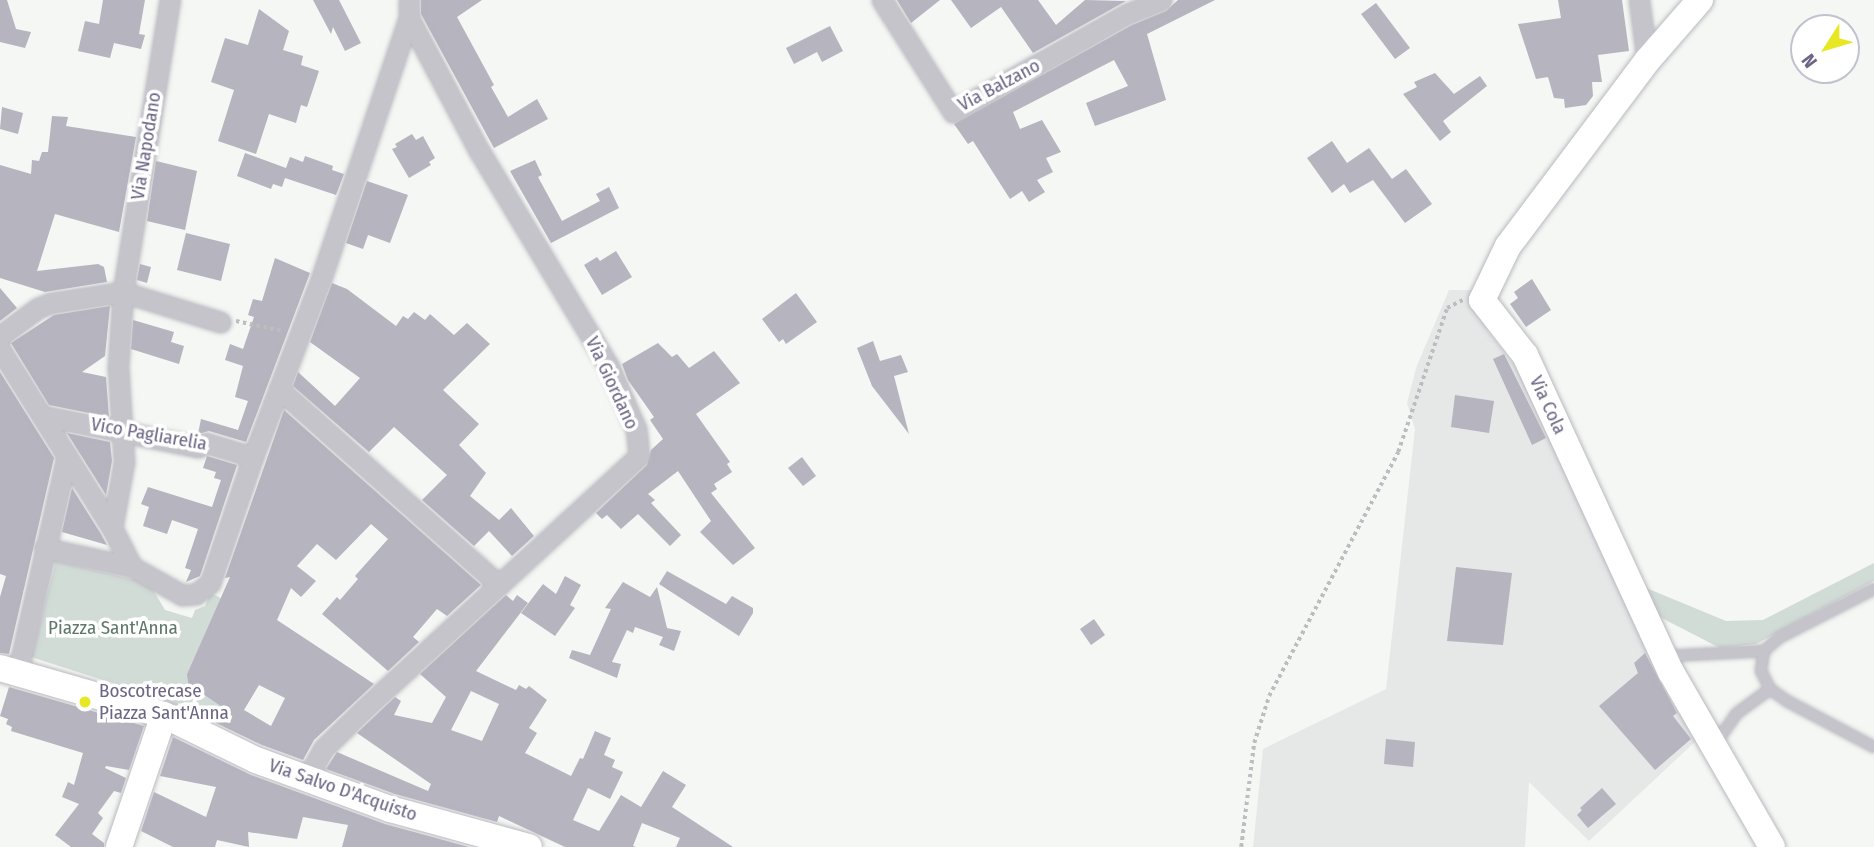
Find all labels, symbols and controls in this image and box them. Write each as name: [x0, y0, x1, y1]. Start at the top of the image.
north arrow: [1790, 14, 1860, 84]
text: N: [1797, 49, 1822, 72]
street label: Via Balzano: [954, 54, 1044, 116]
street label: Via Napodano: [126, 91, 166, 201]
street label: Via Giordano: [581, 333, 643, 433]
street label: Via Cola: [1525, 372, 1571, 438]
street label: Vico Pagliarelia: [89, 413, 209, 455]
park label: Piazza Sant'Anna: [48, 617, 178, 639]
place label: Boscotrecase Piazza Sant'Anna: [99, 680, 229, 724]
marker: Boscotrecase Piazza Sant'Anna: [77, 694, 93, 710]
street label: Via Salvo D'Acquisto: [266, 754, 420, 826]

